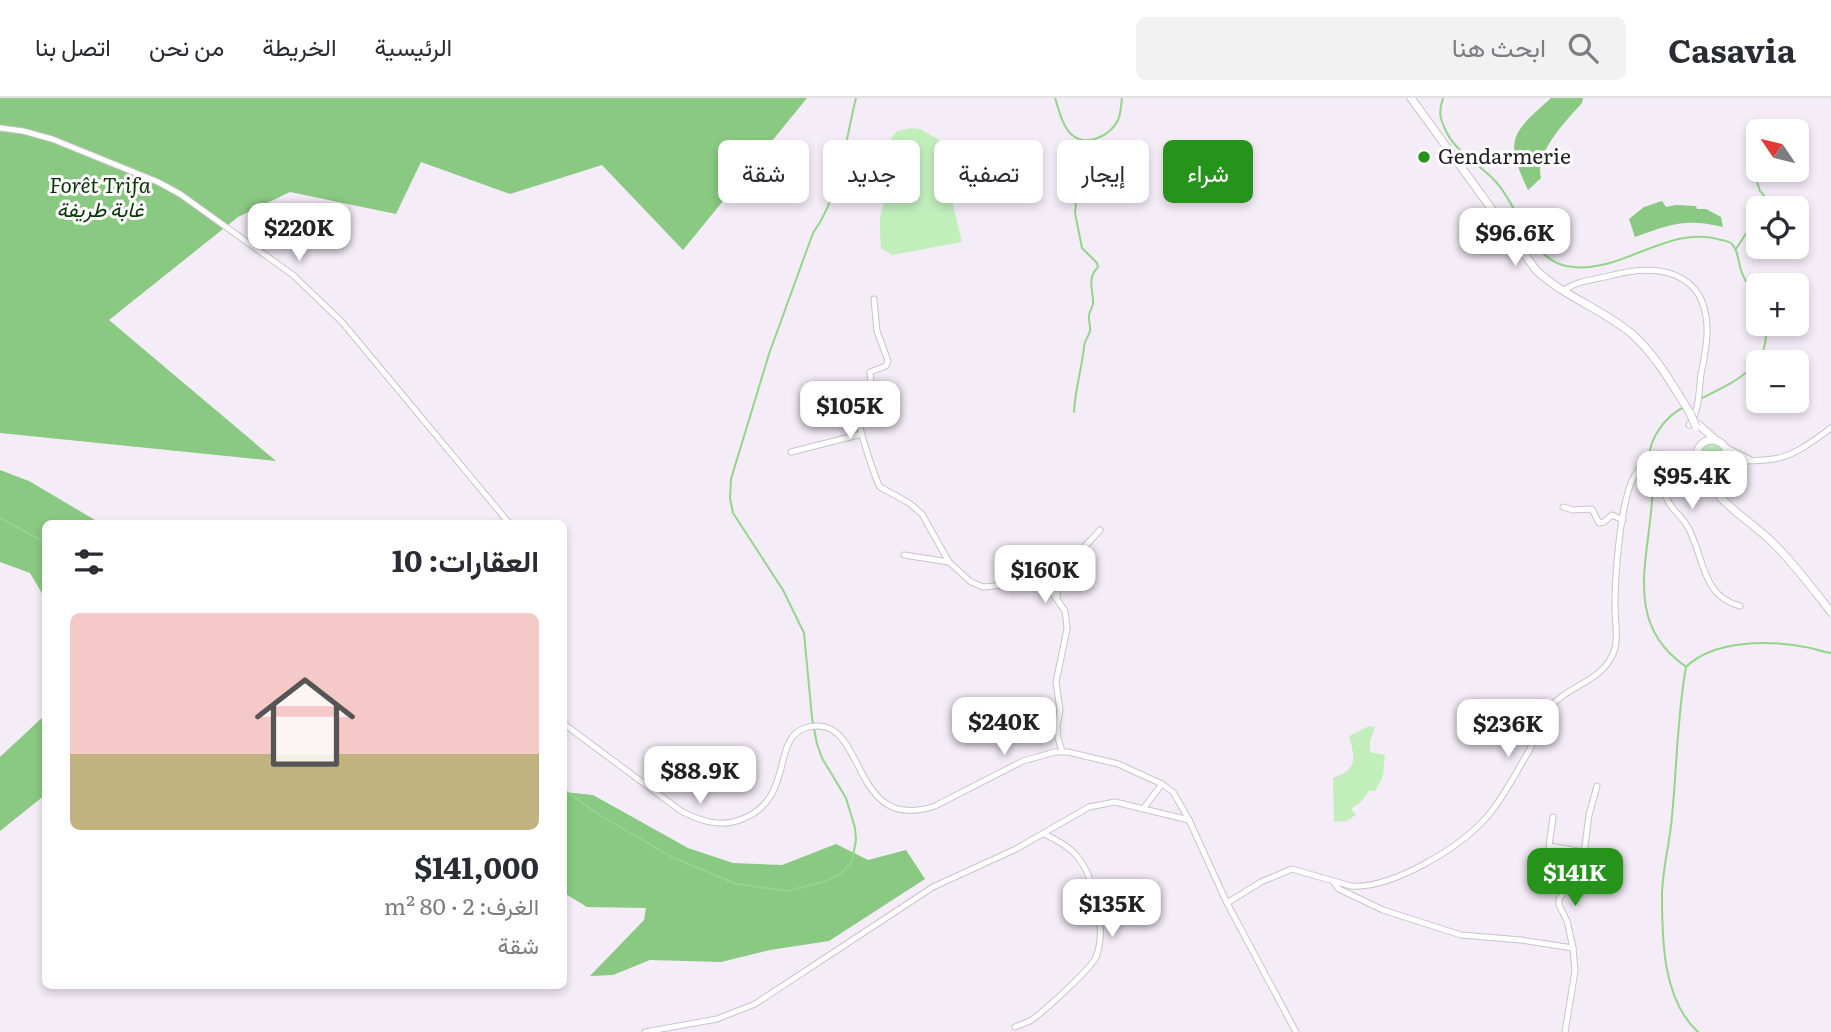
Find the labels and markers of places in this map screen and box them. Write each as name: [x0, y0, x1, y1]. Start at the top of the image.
place label: Gendarmerie: [1438, 139, 1571, 170]
marker: Gendarmerie: [1416, 149, 1432, 165]
pin: $220K: [250, 204, 348, 263]
pin: $96.6K: [1458, 208, 1572, 268]
pin: $105K: [801, 382, 899, 441]
pin: $95.4K: [1635, 452, 1749, 511]
pin: $160K: [996, 546, 1094, 605]
pin: $240K: [955, 698, 1053, 757]
pin: $236K: [1459, 700, 1557, 759]
pin: $88.9K: [643, 746, 757, 806]
pin: $141K: [1526, 848, 1624, 908]
pin: $135K: [1063, 880, 1161, 939]

